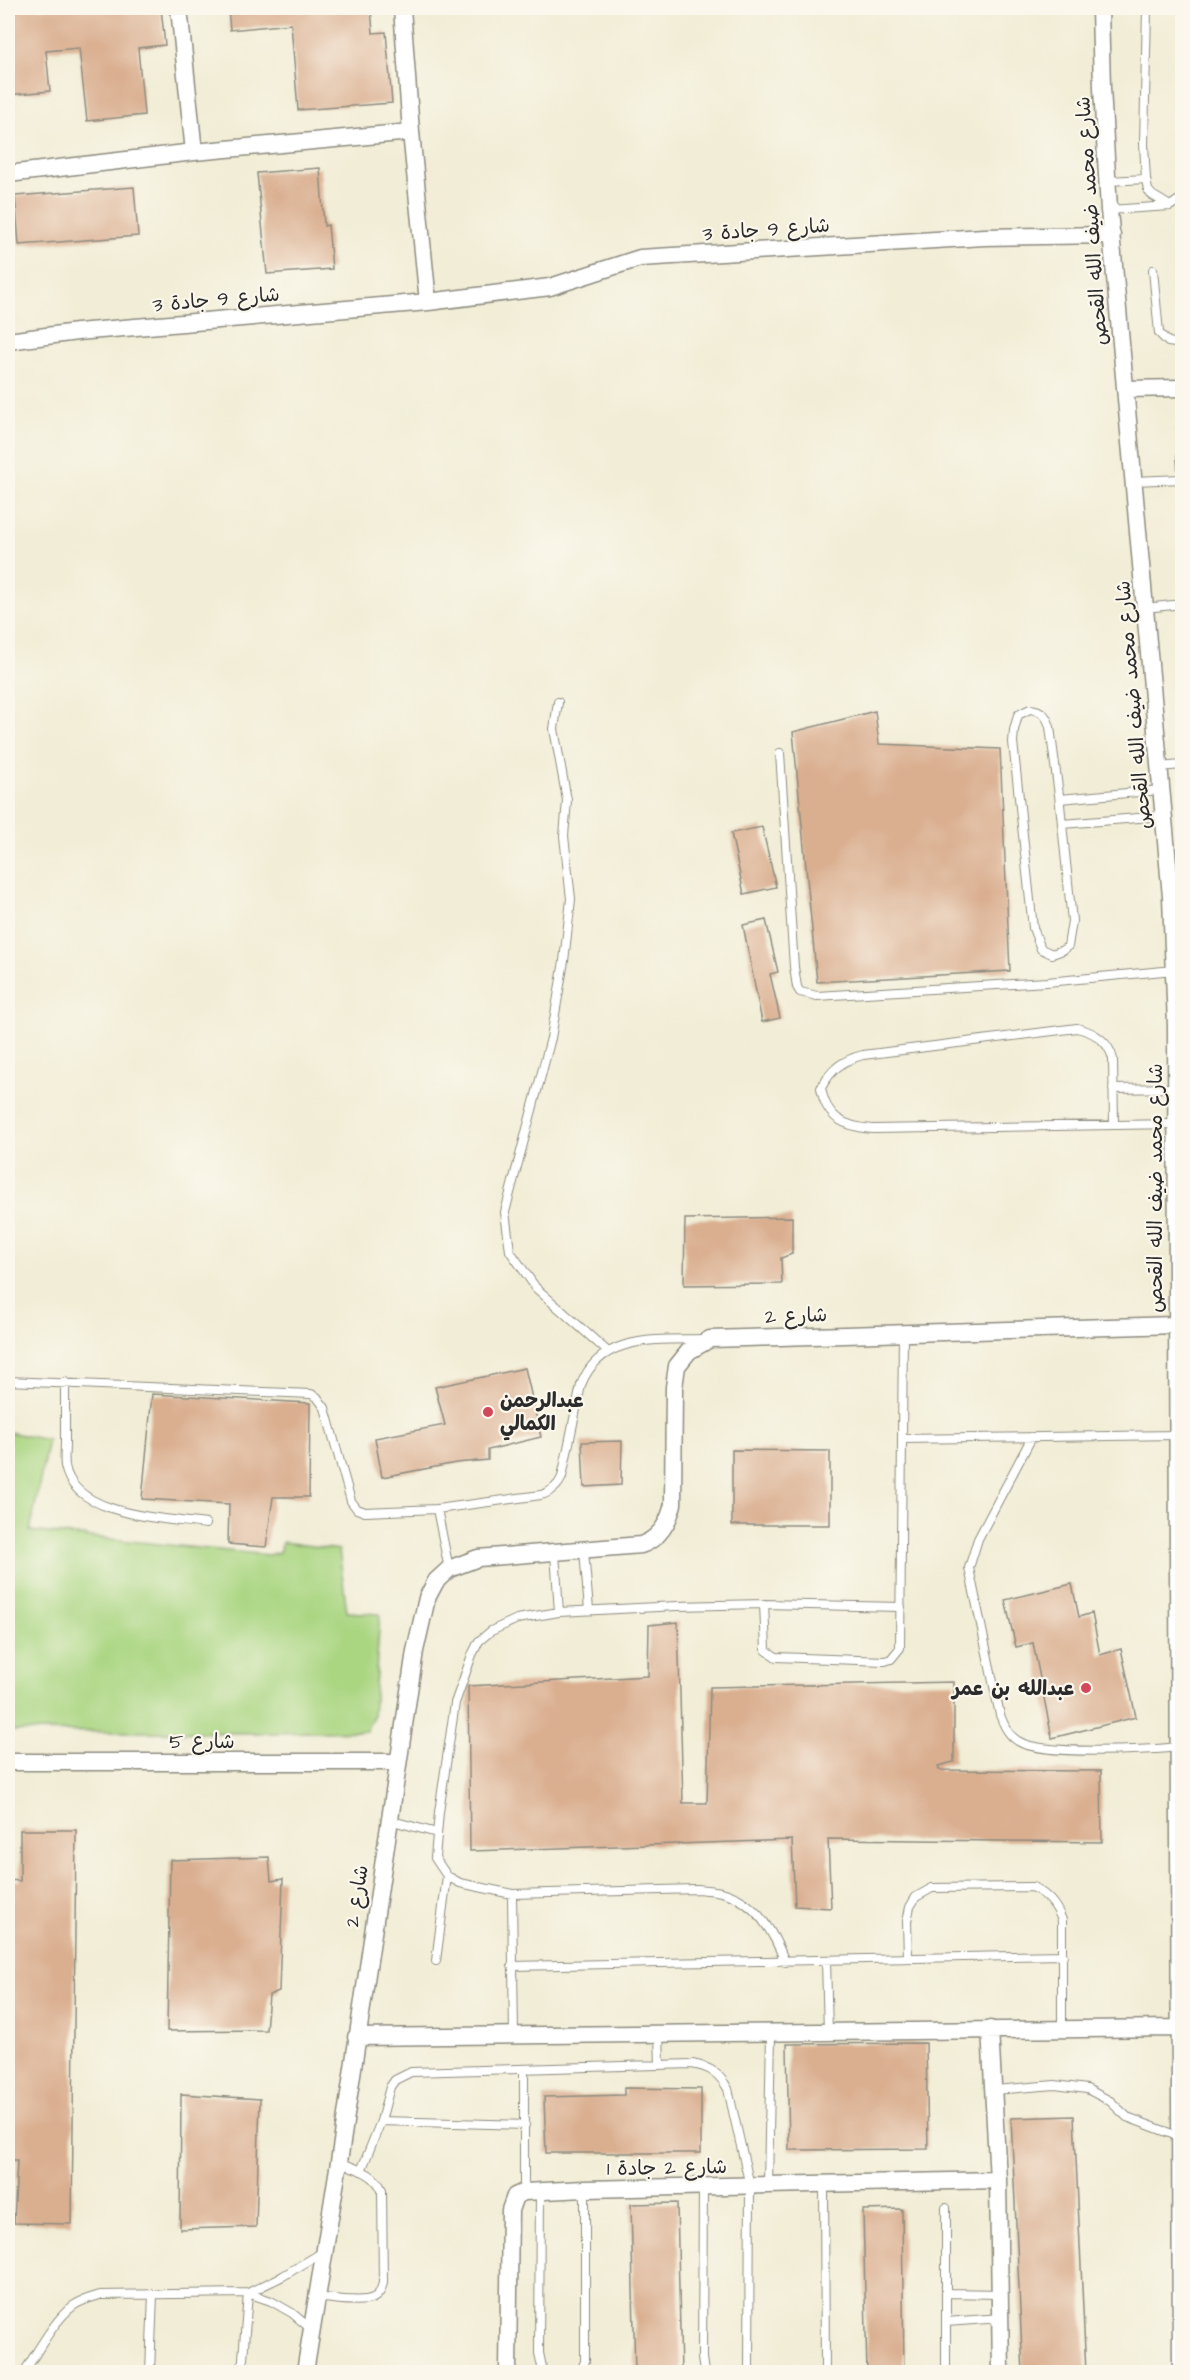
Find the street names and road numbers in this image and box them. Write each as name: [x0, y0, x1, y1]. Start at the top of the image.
street label: شارع محمد ضيف الله القحص: [1069, 95, 1115, 346]
street label: شارع 9 جادة 3: [701, 212, 831, 248]
street label: شارع 9 جادة 3: [151, 280, 281, 320]
street label: شارع محمد ضيف الله القحص: [1109, 579, 1159, 831]
street label: شارع محمد ضيف الله القحص: [1142, 1063, 1170, 1313]
street label: شارع 2: [764, 1301, 828, 1331]
street label: شارع 5: [169, 1728, 235, 1756]
street label: شارع 2: [338, 1863, 376, 1929]
street label: شارع 2 جادة 1: [607, 2153, 727, 2183]

